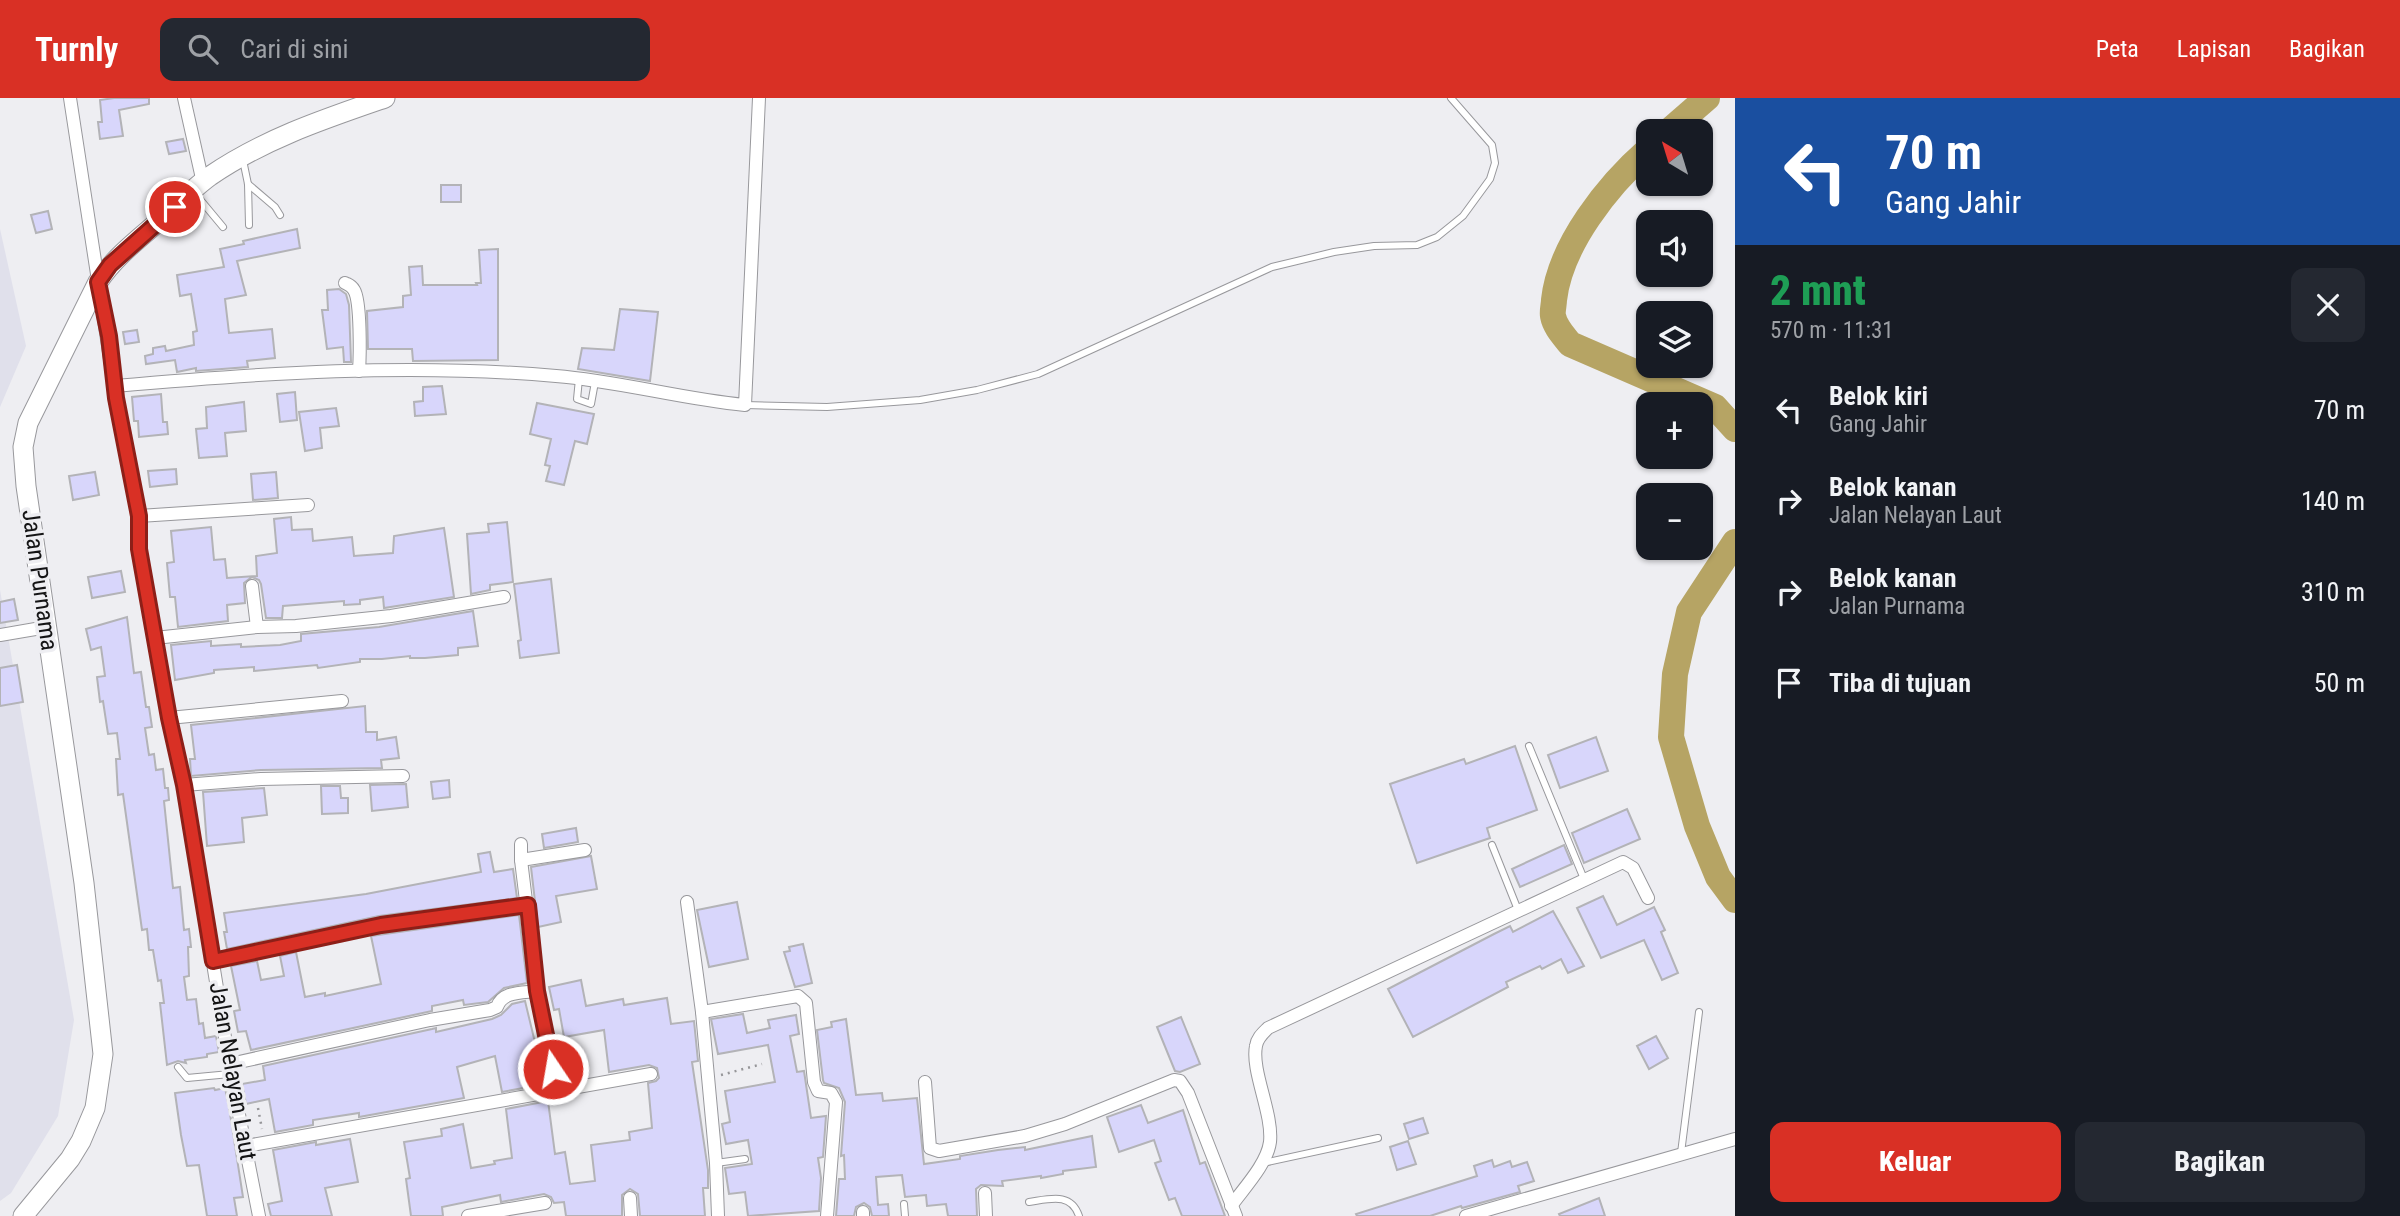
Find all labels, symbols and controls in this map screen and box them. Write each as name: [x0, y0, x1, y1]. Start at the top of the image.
search box: [160, 18, 650, 81]
text: Turnly: [35, 30, 118, 69]
icon: search: [184, 30, 222, 68]
text: Cari di sini: [240, 34, 349, 64]
text: Peta: [2096, 35, 2139, 63]
text: Lapisan: [2177, 35, 2251, 63]
text: Bagikan: [2289, 35, 2365, 63]
north arrow: [1636, 119, 1713, 196]
map controls: [1636, 119, 1713, 560]
text: 70 m: [1885, 124, 1982, 181]
icon: left: [1770, 126, 1861, 217]
pin: [145, 177, 205, 237]
text: Gang Jahir: [1885, 183, 2021, 221]
icon: arrive: [156, 188, 194, 226]
button: sound: [1636, 210, 1713, 287]
text: 2 mnt: [1770, 266, 1866, 315]
button: close: [2291, 268, 2365, 342]
button: layers: [1636, 301, 1713, 378]
text: 570 m · 11:31: [1770, 317, 1894, 344]
text: Belok kiri: [1829, 381, 1928, 411]
icon: left: [1770, 391, 1808, 429]
button: +: [1636, 392, 1713, 469]
text: 70 m: [2314, 395, 2365, 425]
text: Gang Jahir: [1829, 411, 1927, 438]
text: Belok kanan: [1829, 472, 1956, 502]
icon: right: [1770, 482, 1808, 520]
button: −: [1636, 483, 1713, 560]
text: 140 m: [2301, 486, 2365, 516]
text: Jalan Nelayan Laut: [1829, 502, 2002, 529]
street label: Jalan Purnama: [16, 508, 64, 652]
text: Belok kanan: [1829, 563, 1956, 593]
icon: right: [1770, 573, 1808, 611]
text: 310 m: [2301, 577, 2365, 607]
text: Jalan Purnama: [1829, 593, 1965, 620]
icon: arrive: [1770, 664, 1808, 702]
text: Tiba di tujuan: [1829, 668, 1971, 698]
text: 50 m: [2314, 668, 2365, 698]
street label: Jalan Nelayan Laut: [204, 980, 262, 1162]
position arrow: [516, 1032, 590, 1106]
button: Keluar: [1770, 1122, 2061, 1202]
button: Bagikan: [2075, 1122, 2365, 1202]

